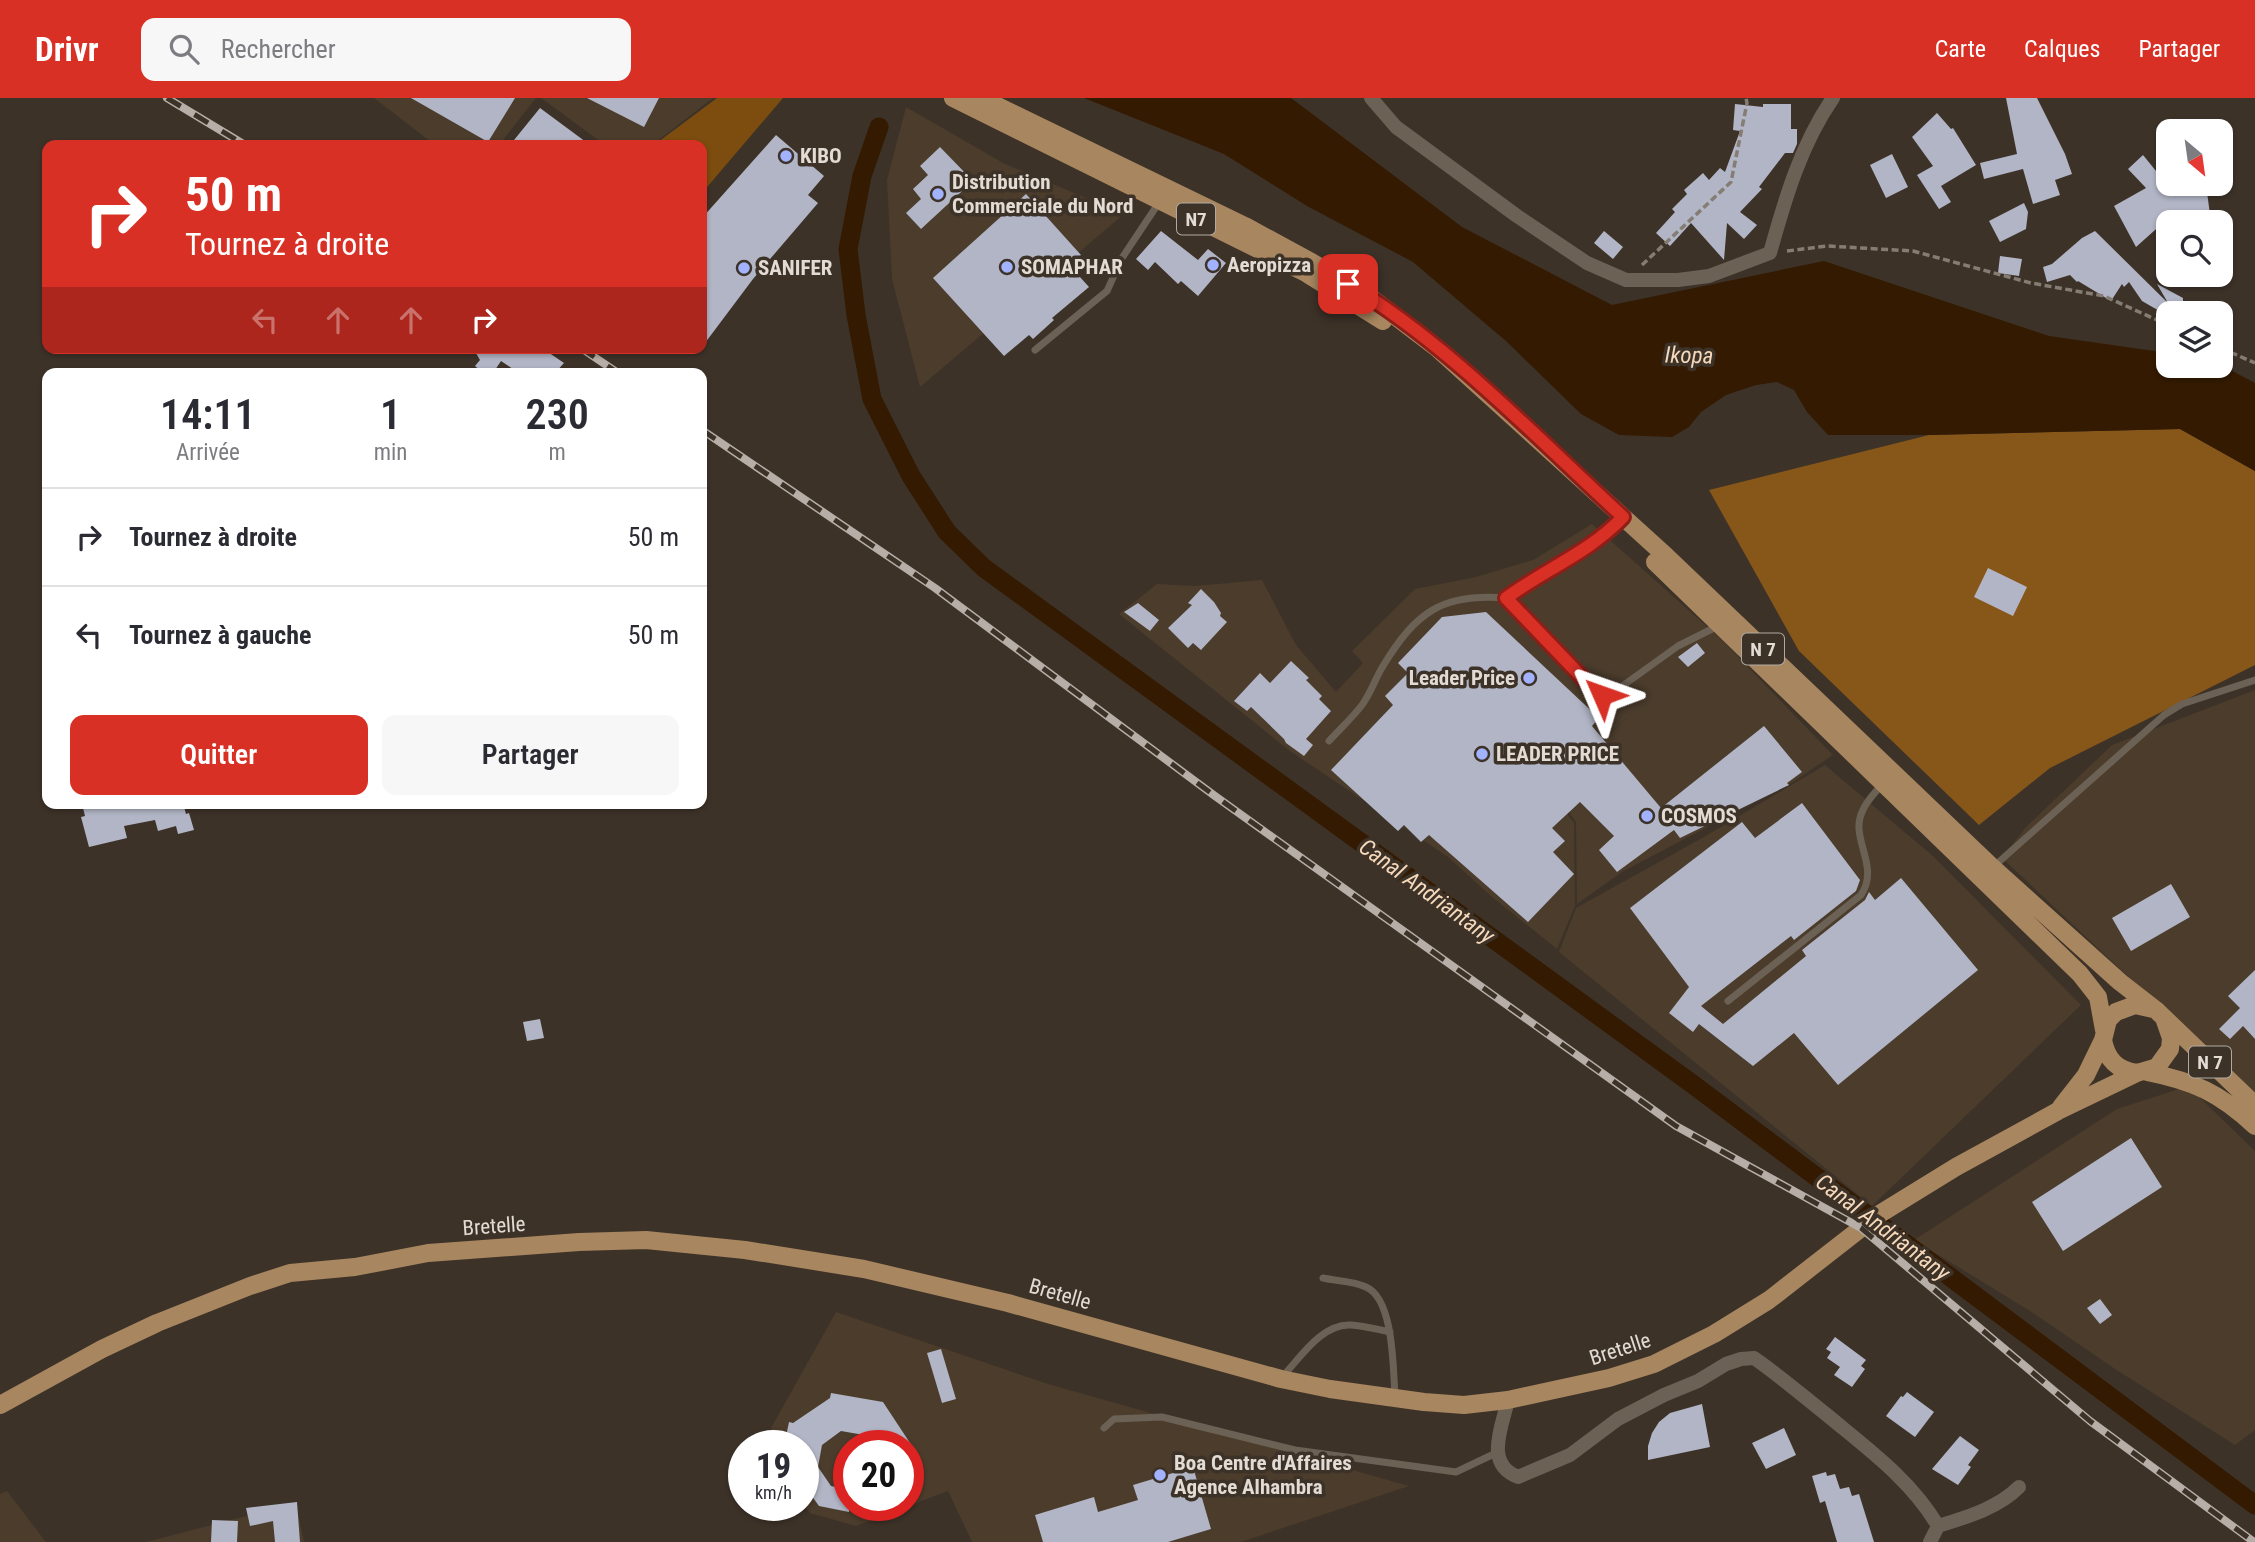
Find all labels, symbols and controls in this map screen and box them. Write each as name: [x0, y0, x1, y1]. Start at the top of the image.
search box: [141, 18, 631, 81]
text: Drivr: [35, 30, 99, 69]
icon: search: [165, 30, 203, 68]
text: Rechercher: [221, 34, 336, 64]
text: Carte: [1935, 35, 1986, 63]
text: Calques: [2024, 35, 2100, 63]
text: Partager: [2138, 35, 2220, 63]
north arrow: [2156, 119, 2233, 196]
map controls: [2156, 119, 2233, 378]
place label: KIBO: [800, 144, 842, 168]
marker: KIBO: [778, 148, 794, 164]
text: 50 m: [185, 166, 282, 223]
icon: right: [70, 168, 161, 259]
place label: Distribution Commerciale du Nord: [952, 170, 1133, 218]
marker: Distribution Commerciale du Nord: [930, 186, 946, 202]
road number: N7: [1177, 203, 1215, 234]
button: search: [2156, 210, 2233, 287]
text: Tournez à droite: [185, 225, 389, 263]
place label: Aeropizza: [1227, 253, 1311, 277]
pin: [1318, 254, 1378, 314]
place label: SOMAPHAR: [1021, 255, 1123, 279]
place label: SANIFER: [758, 256, 833, 280]
marker: Aeropizza: [1205, 257, 1221, 273]
marker: SOMAPHAR: [999, 259, 1015, 275]
marker: SANIFER: [736, 260, 752, 276]
icon: arrive: [1329, 265, 1367, 303]
icon: left: [246, 301, 284, 339]
icon: ahead: [319, 301, 357, 339]
icon: ahead: [392, 301, 430, 339]
icon: right: [465, 301, 503, 339]
button: layers: [2156, 301, 2233, 378]
water label: Ikopa: [1664, 342, 1713, 369]
text: 14:11: [160, 390, 256, 439]
text: 1: [380, 390, 401, 439]
text: 230: [526, 390, 589, 439]
text: Arrivée: [176, 439, 240, 466]
text: min: [374, 439, 407, 466]
text: m: [549, 439, 566, 466]
icon: right: [70, 518, 108, 556]
text: Tournez à droite: [129, 522, 297, 552]
text: 50 m: [628, 522, 679, 552]
icon: left: [70, 616, 108, 654]
text: Tournez à gauche: [129, 620, 311, 650]
text: 50 m: [628, 620, 679, 650]
road number: N 7: [1742, 634, 1784, 664]
position arrow: [1565, 658, 1639, 732]
place label: Leader Price: [1409, 666, 1515, 690]
marker: Leader Price: [1521, 670, 1537, 686]
button: Quitter: [70, 715, 368, 795]
button: Partager: [382, 715, 679, 795]
place label: LEADER PRICE: [1496, 742, 1619, 766]
marker: LEADER PRICE: [1474, 746, 1490, 762]
place label: COSMOS: [1661, 804, 1737, 828]
marker: COSMOS: [1639, 808, 1655, 824]
water label: Canal Andriantany: [1354, 833, 1500, 950]
road number: N 7: [2189, 1046, 2231, 1078]
water label: Canal Andriantany: [1810, 1168, 1956, 1287]
street label: Bretelle: [462, 1212, 526, 1240]
street label: Bretelle: [1026, 1274, 1094, 1314]
street label: Bretelle: [1586, 1328, 1654, 1370]
speed limit sign: 20: [833, 1430, 924, 1521]
text: 19: [756, 1446, 791, 1487]
place label: Boa Centre d'Affaires Agence Alhambra: [1174, 1451, 1352, 1499]
marker: Boa Centre d'Affaires Agence Alhambra: [1152, 1467, 1168, 1483]
text: km/h: [755, 1482, 792, 1503]

